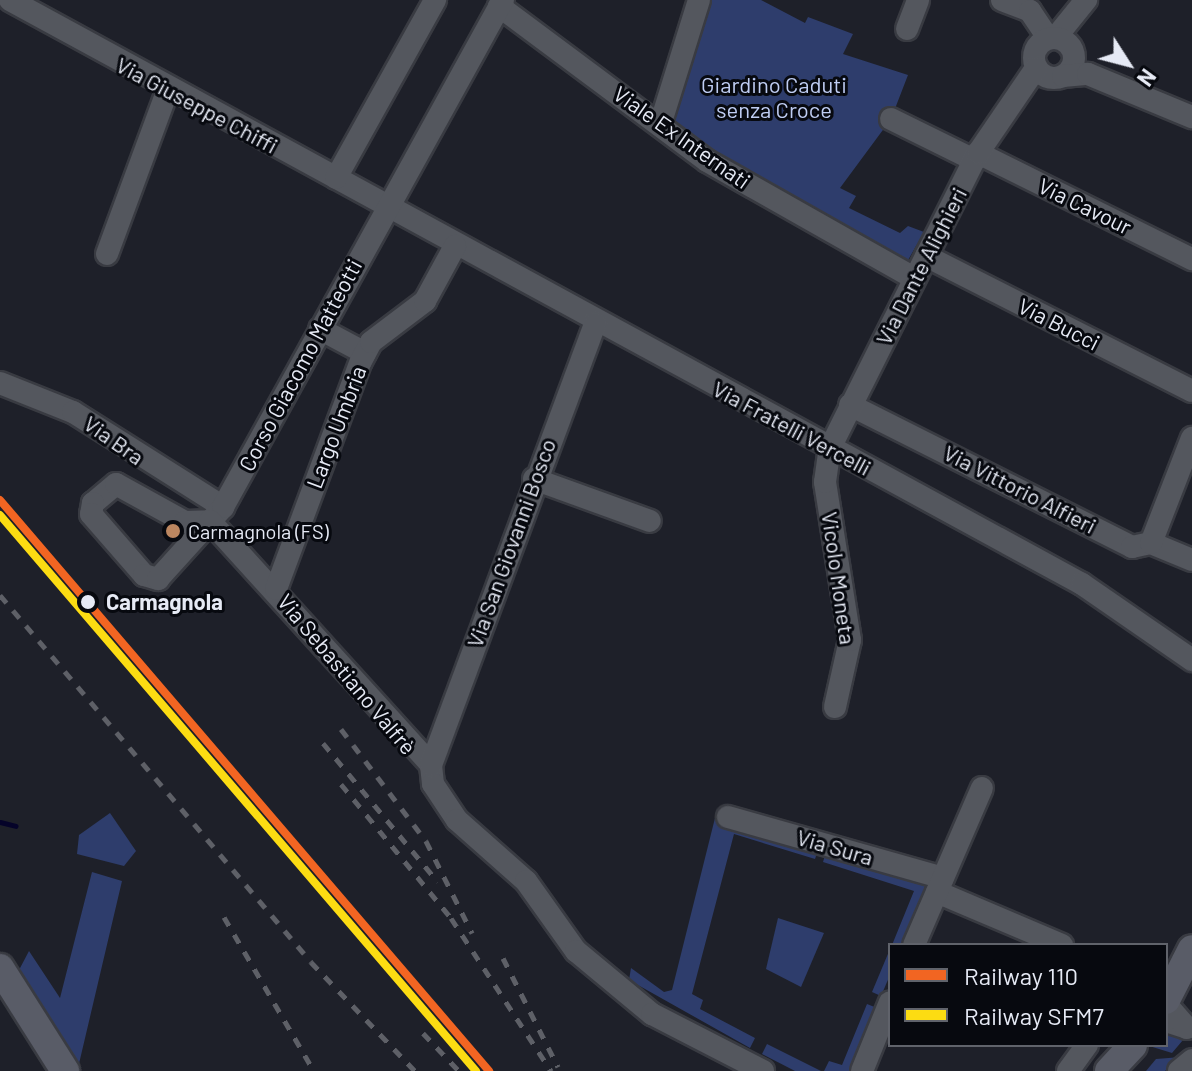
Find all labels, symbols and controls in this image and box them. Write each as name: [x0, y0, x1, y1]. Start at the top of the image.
north arrow: [1088, 24, 1168, 104]
street label: Via Giuseppe Chiffi: [112, 51, 282, 159]
text: N: [1133, 65, 1162, 92]
park label: Giardino Caduti senza Croce: [701, 71, 847, 122]
street label: Viale Ex Internati: [609, 80, 755, 194]
street label: Via Cavour: [1034, 172, 1136, 240]
street label: Via Dante Alighieri: [870, 183, 972, 349]
street label: Corso Giacomo Matteotti: [233, 255, 367, 475]
street label: Via Bucci: [1014, 292, 1104, 356]
street label: Largo Umbria: [301, 362, 371, 492]
street label: Via Fratelli Vercelli: [708, 375, 876, 481]
street label: Via Bra: [79, 410, 149, 470]
street label: Via San Giovanni Bosco: [461, 435, 561, 651]
street label: Via Vittorio Alfieri: [939, 439, 1101, 539]
street label: Vicolo Moneta: [817, 510, 861, 646]
place label: Carmagnola (FS): [188, 519, 329, 543]
marker: Carmagnola (FS): [165, 523, 181, 539]
street label: Via Sebastiano Valfrè: [272, 588, 422, 760]
place label: Carmagnola: [106, 589, 223, 615]
marker: Carmagnola: [77, 591, 99, 613]
street label: Via Sura: [794, 824, 876, 870]
legend: [888, 943, 1168, 1047]
text: Railway 110: [964, 961, 1078, 990]
text: Railway SFM7: [964, 1001, 1104, 1030]

